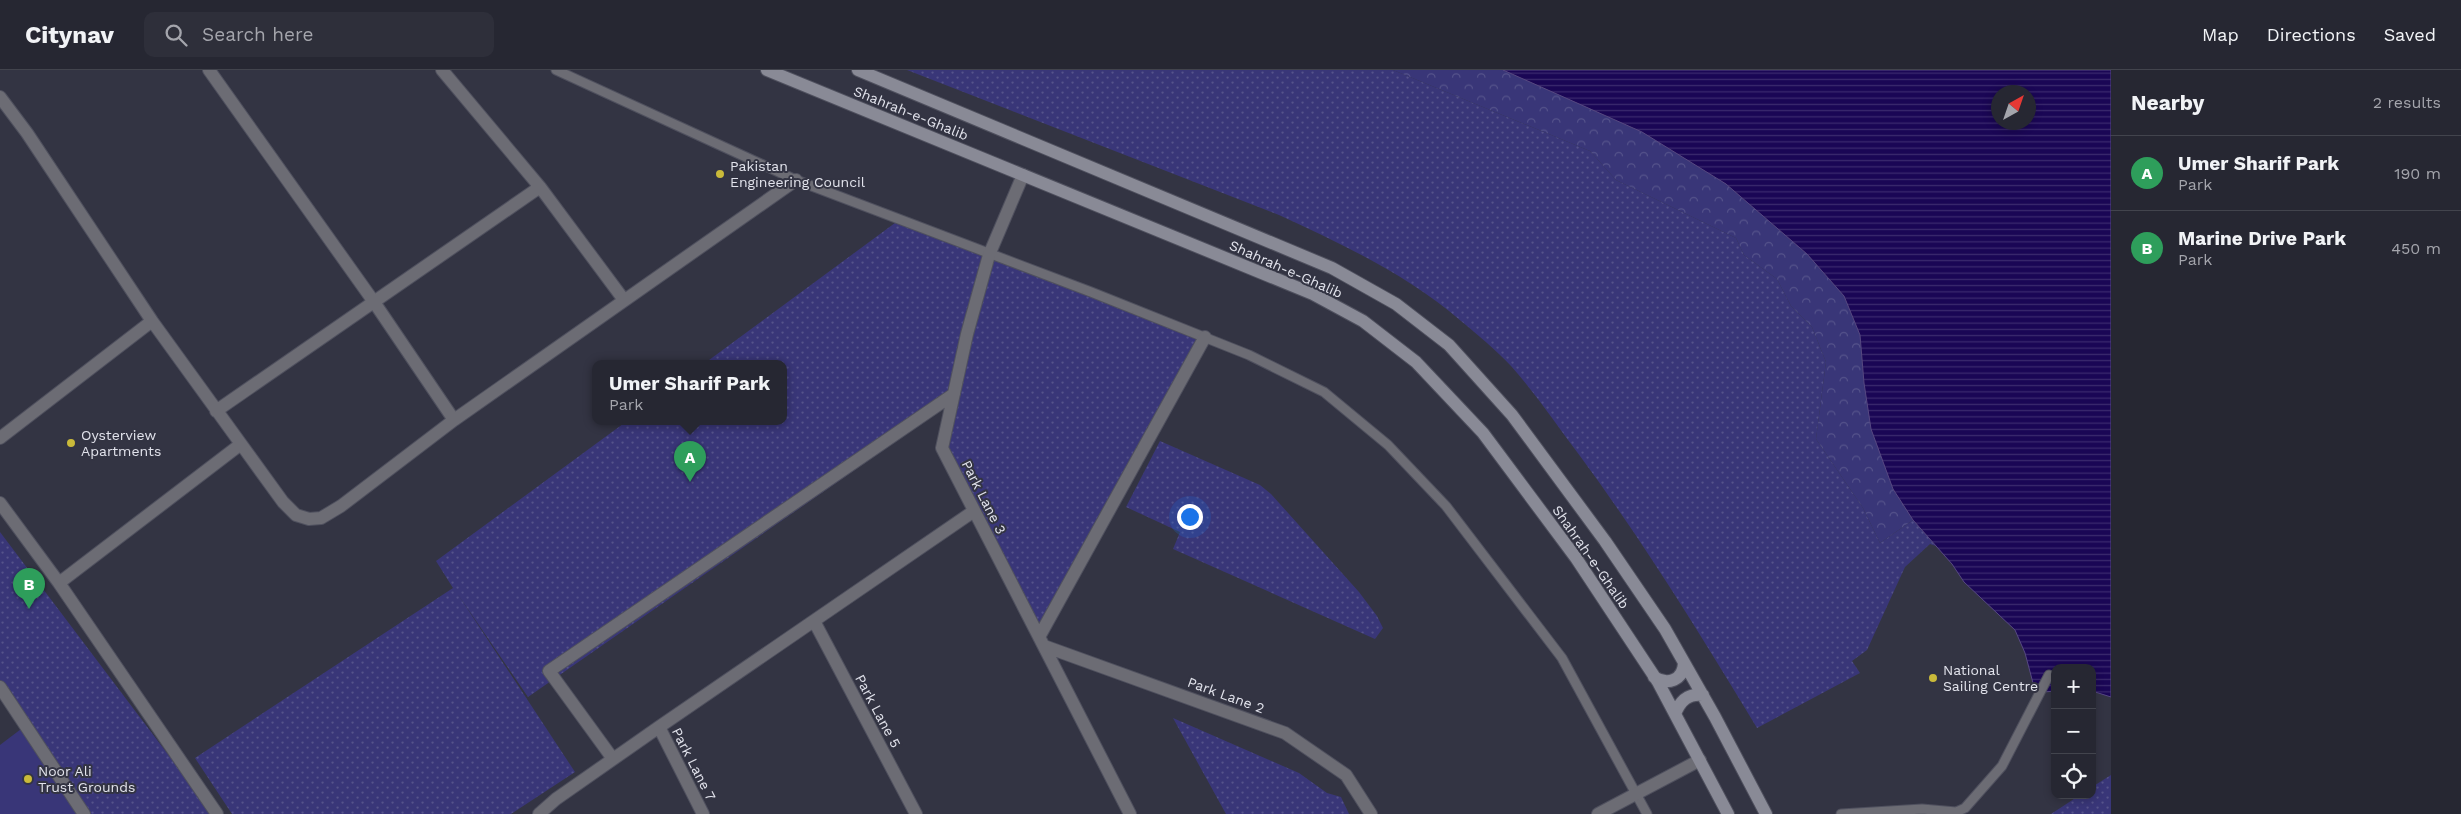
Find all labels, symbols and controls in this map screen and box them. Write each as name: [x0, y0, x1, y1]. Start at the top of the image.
search box: [144, 12, 494, 57]
text: Citynav: [25, 21, 114, 49]
icon: search: [162, 21, 190, 49]
text: Search here: [202, 23, 313, 46]
text: Map: [2202, 24, 2239, 45]
text: Directions: [2267, 24, 2356, 45]
text: Saved: [2384, 24, 2436, 45]
street label: Shahrah-e-Ghalib: [851, 83, 971, 143]
north arrow: [1991, 85, 2036, 130]
text: Nearby: [2131, 90, 2204, 115]
text: 2 results: [2373, 93, 2441, 112]
text: Umer Sharif Park: [2178, 152, 2339, 175]
place label: Pakistan Engineering Council: [730, 158, 866, 190]
text: A: [2142, 164, 2152, 183]
text: 190 m: [2394, 164, 2441, 183]
marker: Pakistan Engineering Council: [714, 168, 726, 180]
text: Park: [2178, 175, 2212, 194]
text: Marine Drive Park: [2178, 227, 2346, 250]
street label: Shahrah-e-Ghalib: [1227, 237, 1345, 301]
text: B: [2142, 239, 2152, 258]
text: 450 m: [2391, 239, 2441, 258]
text: Park: [2178, 250, 2212, 269]
popup: [592, 360, 787, 425]
text: Umer Sharif Park: [609, 372, 770, 395]
text: Park: [609, 395, 643, 414]
place label: Oysterview Apartments: [81, 427, 161, 459]
marker: Oysterview Apartments: [65, 437, 77, 449]
pin: A: [674, 441, 706, 482]
street label: Park Lane 3: [959, 457, 1009, 537]
street label: Shahrah-e-Ghalib: [1549, 502, 1633, 612]
your location: [1177, 504, 1203, 530]
pin: B: [13, 568, 45, 609]
place label: National Sailing Centre: [1943, 662, 2038, 694]
map controls: [2051, 664, 2096, 799]
button: +: [2051, 664, 2096, 709]
street label: Park Lane 5: [852, 672, 904, 750]
marker: National Sailing Centre: [1927, 672, 1939, 684]
street label: Park Lane 2: [1185, 674, 1267, 716]
button: −: [2051, 709, 2096, 754]
street label: Park Lane 7: [669, 725, 719, 803]
button: locate: [2051, 754, 2096, 799]
place label: Noor Ali Trust Grounds: [38, 763, 135, 795]
marker: Noor Ali Trust Grounds: [22, 773, 34, 785]

